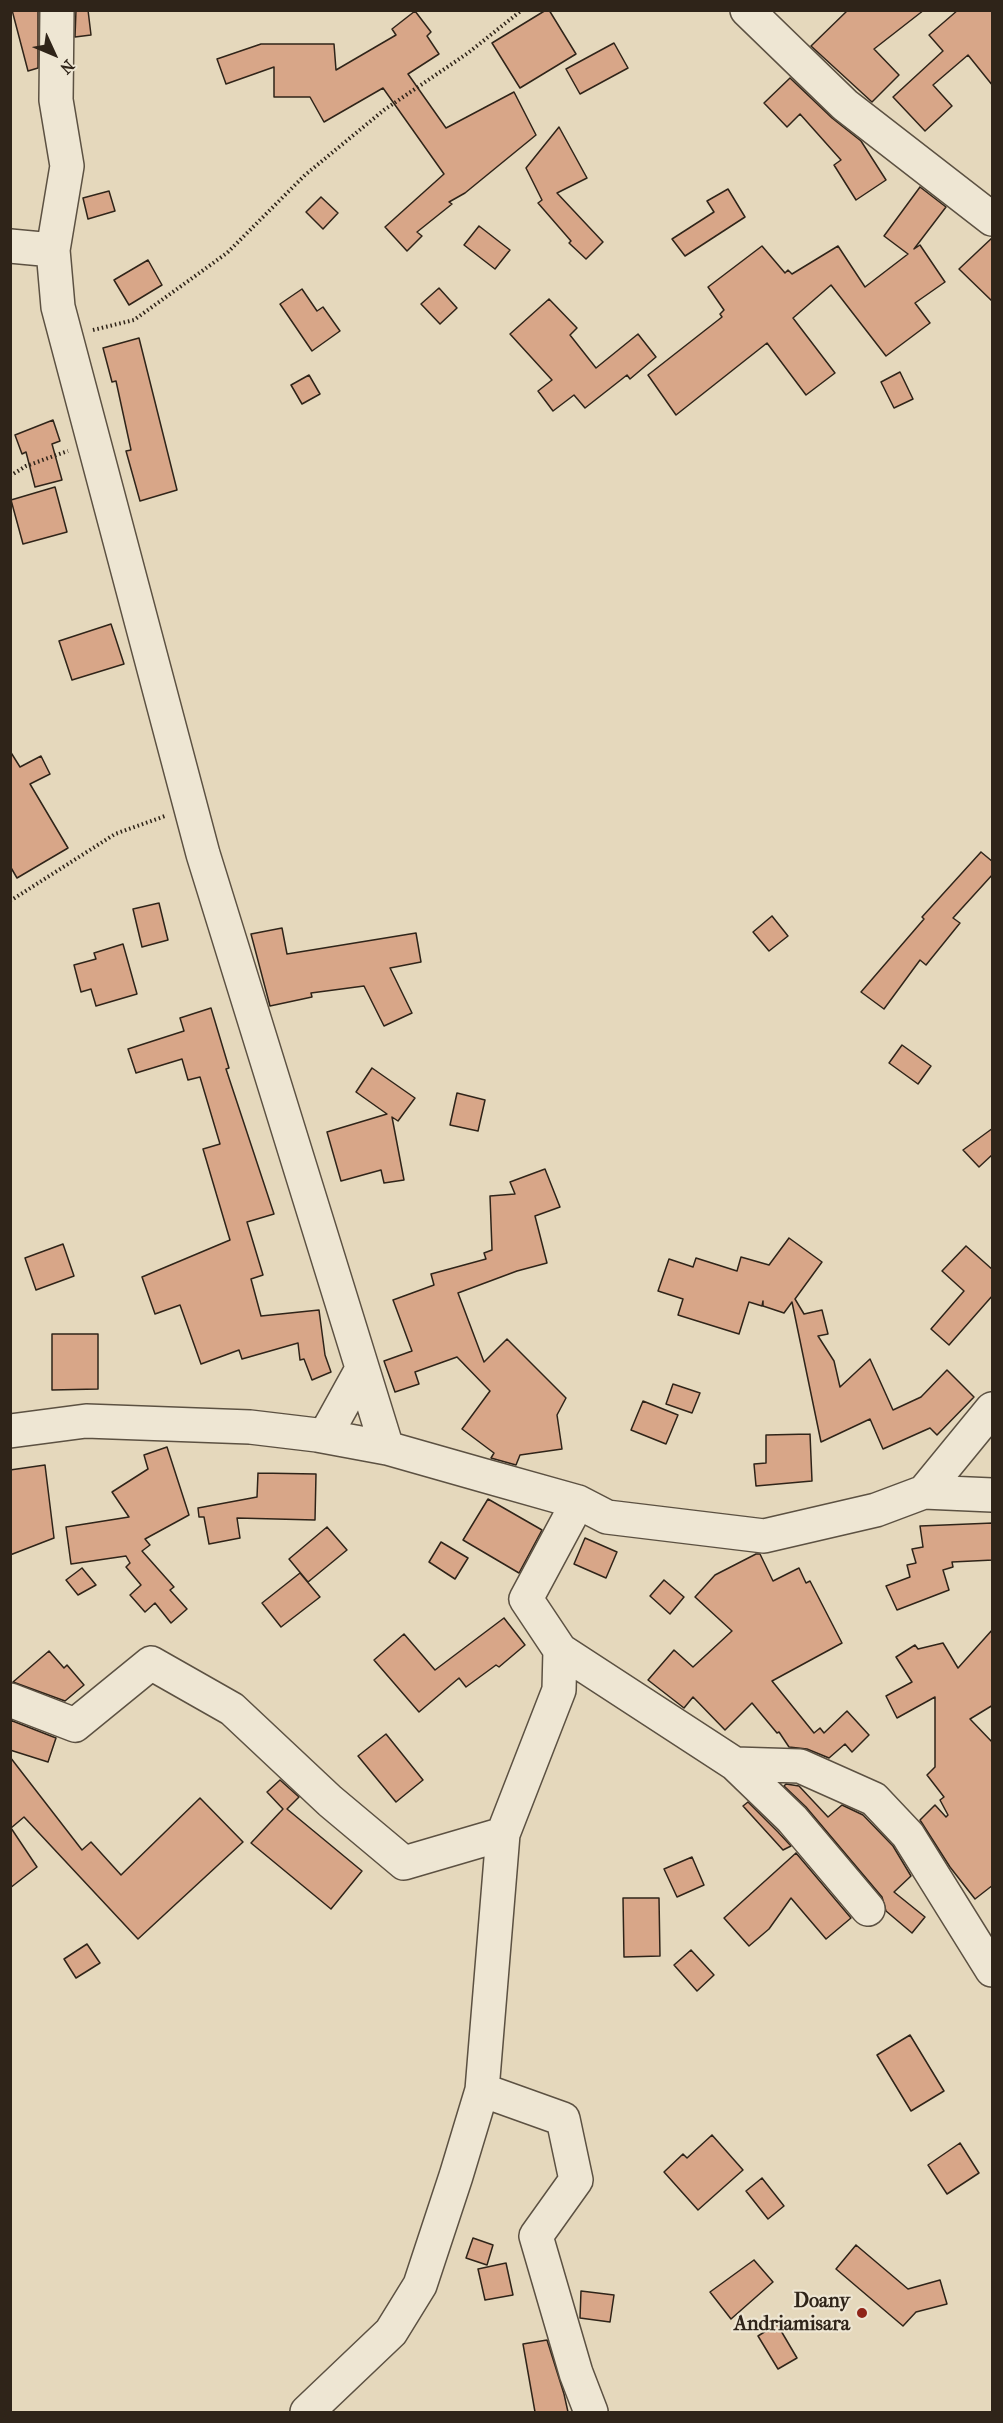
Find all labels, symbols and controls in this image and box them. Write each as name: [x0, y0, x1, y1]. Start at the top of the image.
north arrow: [24, 24, 84, 84]
text: N: [56, 56, 78, 78]
place label: Doany Andriamisara: [734, 2290, 850, 2337]
marker: Doany Andriamisara: [855, 2306, 869, 2320]

